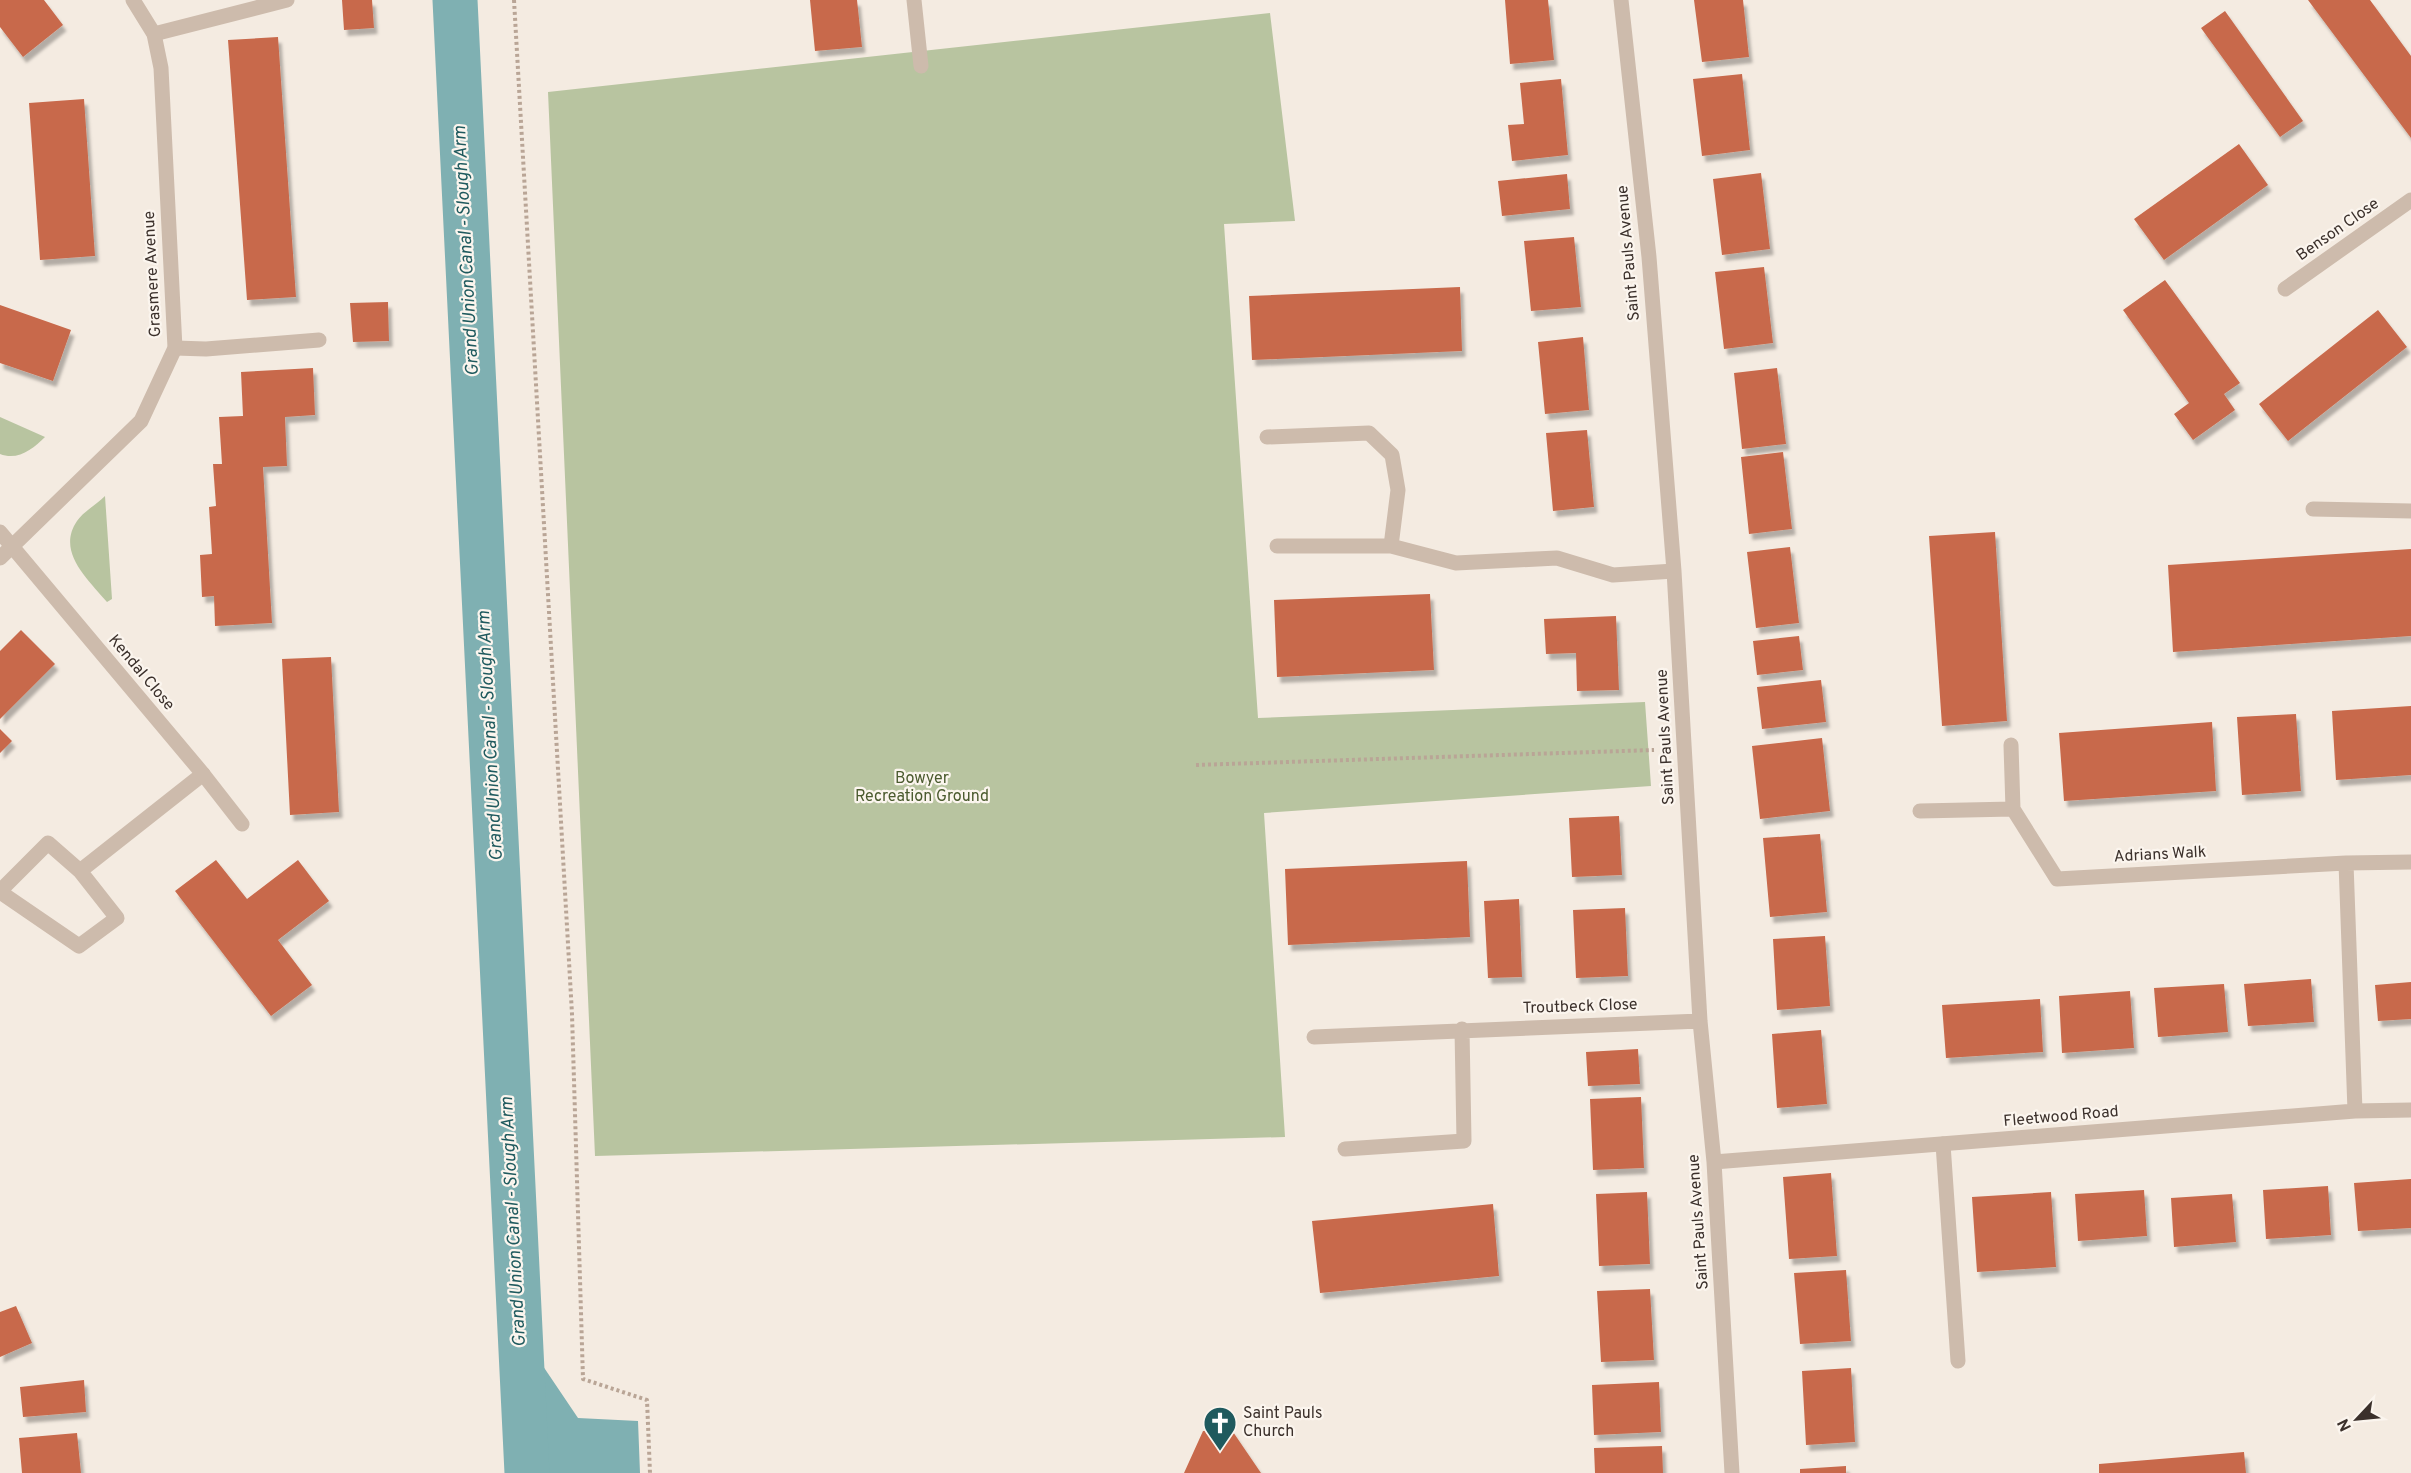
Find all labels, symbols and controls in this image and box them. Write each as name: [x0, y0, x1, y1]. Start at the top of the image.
water label: Grand Union Canal - Slough Arm: [449, 125, 485, 377]
street label: Saint Pauls Avenue: [1613, 184, 1645, 322]
street label: Benson Close: [2293, 194, 2383, 266]
street label: Grasmere Avenue: [140, 210, 166, 338]
water label: Grand Union Canal - Slough Arm: [473, 610, 509, 862]
street label: Kendal Close: [104, 631, 178, 715]
street label: Saint Pauls Avenue: [1652, 668, 1680, 806]
park label: Bowyer Recreation Ground: [855, 769, 989, 807]
street label: Adrians Walk: [2113, 843, 2207, 867]
street label: Troutbeck Close: [1522, 995, 1638, 1019]
water label: Grand Union Canal - Slough Arm: [496, 1096, 532, 1348]
street label: Fleetwood Road: [2002, 1102, 2120, 1132]
street label: Saint Pauls Avenue: [1684, 1153, 1714, 1291]
north arrow: [2327, 1389, 2387, 1449]
place label: Saint Pauls Church: [1243, 1404, 1323, 1442]
church icon: Saint Pauls Church: [1202, 1405, 1238, 1452]
text: N: [2334, 1415, 2357, 1434]

